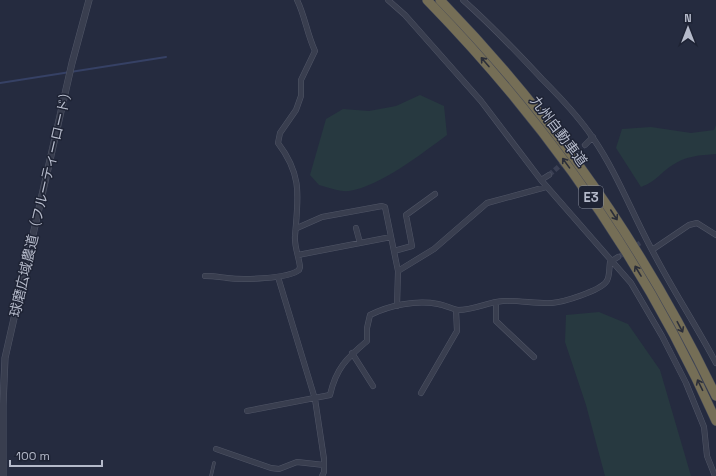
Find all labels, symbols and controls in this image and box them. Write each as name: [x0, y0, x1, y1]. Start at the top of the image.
north arrow: [668, 8, 708, 48]
text: N: [684, 11, 692, 25]
one-way arrow: [480, 57, 489, 67]
street label: 球磨広域農道（フルーティーロード）: [6, 83, 76, 319]
street label: 九州自動車道: [527, 92, 591, 170]
one-way arrow: [562, 158, 570, 169]
road number: E3: [579, 186, 603, 208]
one-way arrow: [610, 209, 618, 220]
one-way arrow: [634, 265, 642, 277]
one-way arrow: [677, 321, 685, 333]
one-way arrow: [696, 380, 703, 392]
scale bar: [10, 442, 102, 468]
text: 100 m: [16, 448, 50, 464]

